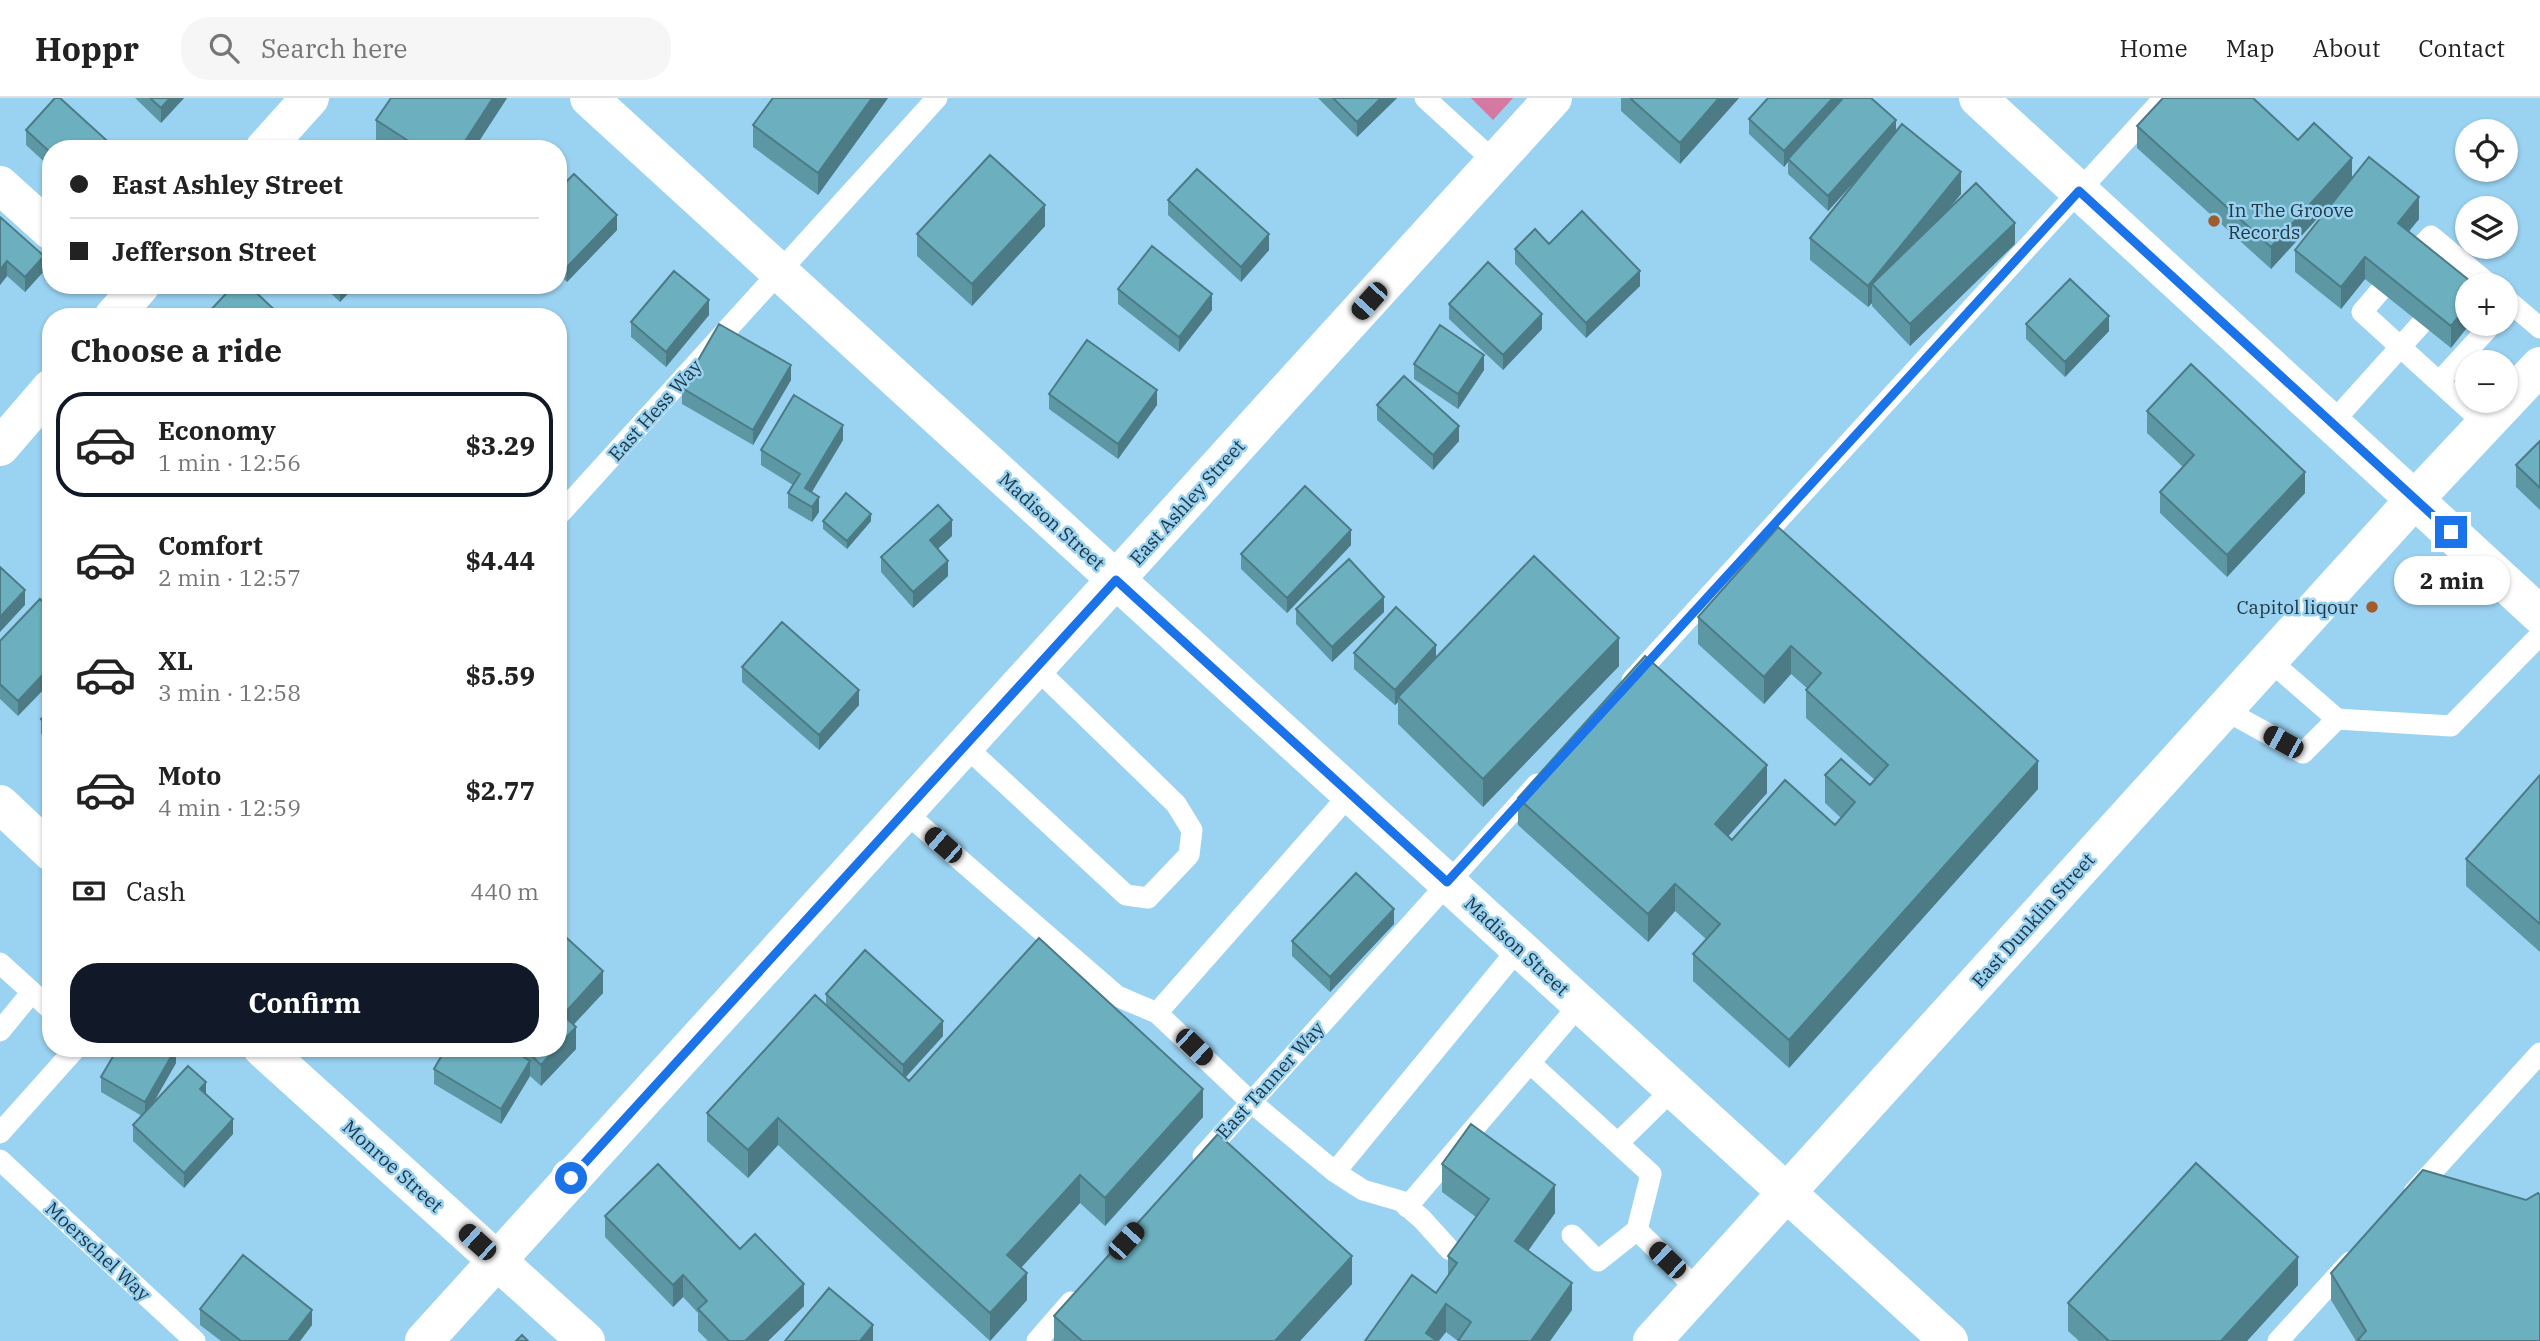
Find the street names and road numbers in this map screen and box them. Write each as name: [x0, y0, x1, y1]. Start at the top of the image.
street label: East Hess Way: [603, 354, 707, 466]
street label: East Ashley Street: [1124, 434, 1250, 570]
street label: Madison Street: [994, 467, 1110, 575]
street label: East Dunklin Street: [1966, 848, 2100, 992]
street label: Madison Street: [1460, 891, 1575, 1001]
street label: East Tanner Way: [1211, 1016, 1330, 1144]
street label: Monroe Street: [338, 1115, 448, 1218]
street label: Moerschel Way: [40, 1196, 156, 1306]

